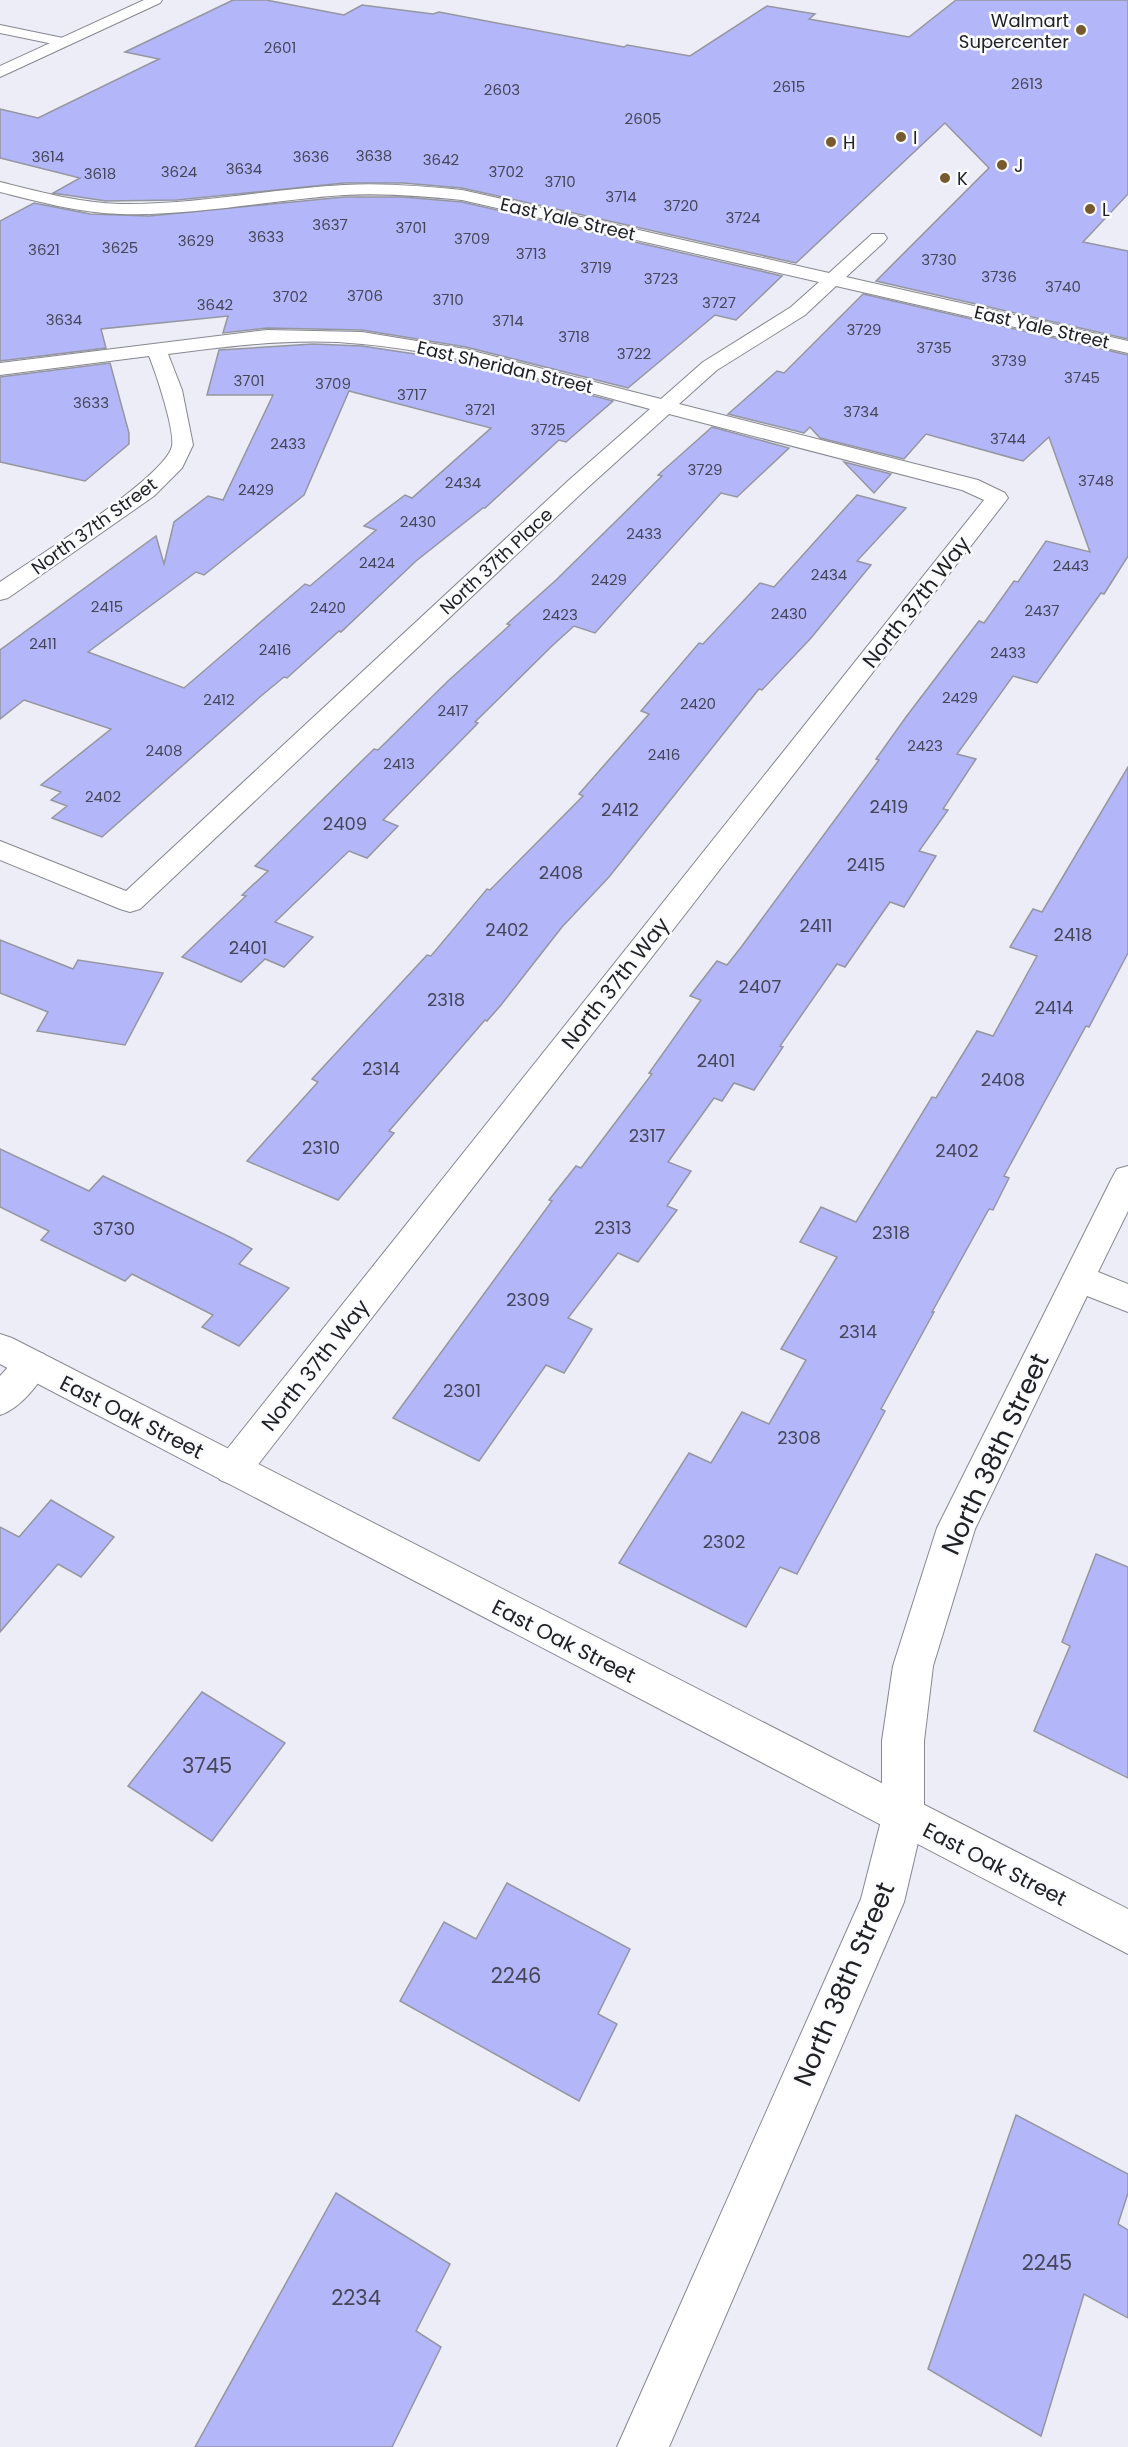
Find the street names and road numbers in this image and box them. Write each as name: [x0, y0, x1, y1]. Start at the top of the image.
street label: East Yale Street: [498, 191, 638, 247]
street label: East Yale Street: [972, 299, 1112, 355]
street label: East Sheridan Street: [415, 335, 595, 399]
street label: North 37th Street: [26, 472, 162, 580]
street label: North 37th Place: [434, 502, 558, 620]
street label: North 37th Way: [855, 530, 977, 674]
street label: North 37th Way: [554, 911, 676, 1055]
street label: North 37th Way: [254, 1293, 376, 1437]
street label: North 38th Street: [933, 1347, 1057, 1561]
street label: East Oak Street: [55, 1368, 209, 1466]
street label: East Oak Street: [487, 1592, 641, 1690]
street label: East Oak Street: [918, 1815, 1072, 1913]
street label: North 38th Street: [785, 1876, 903, 2092]

